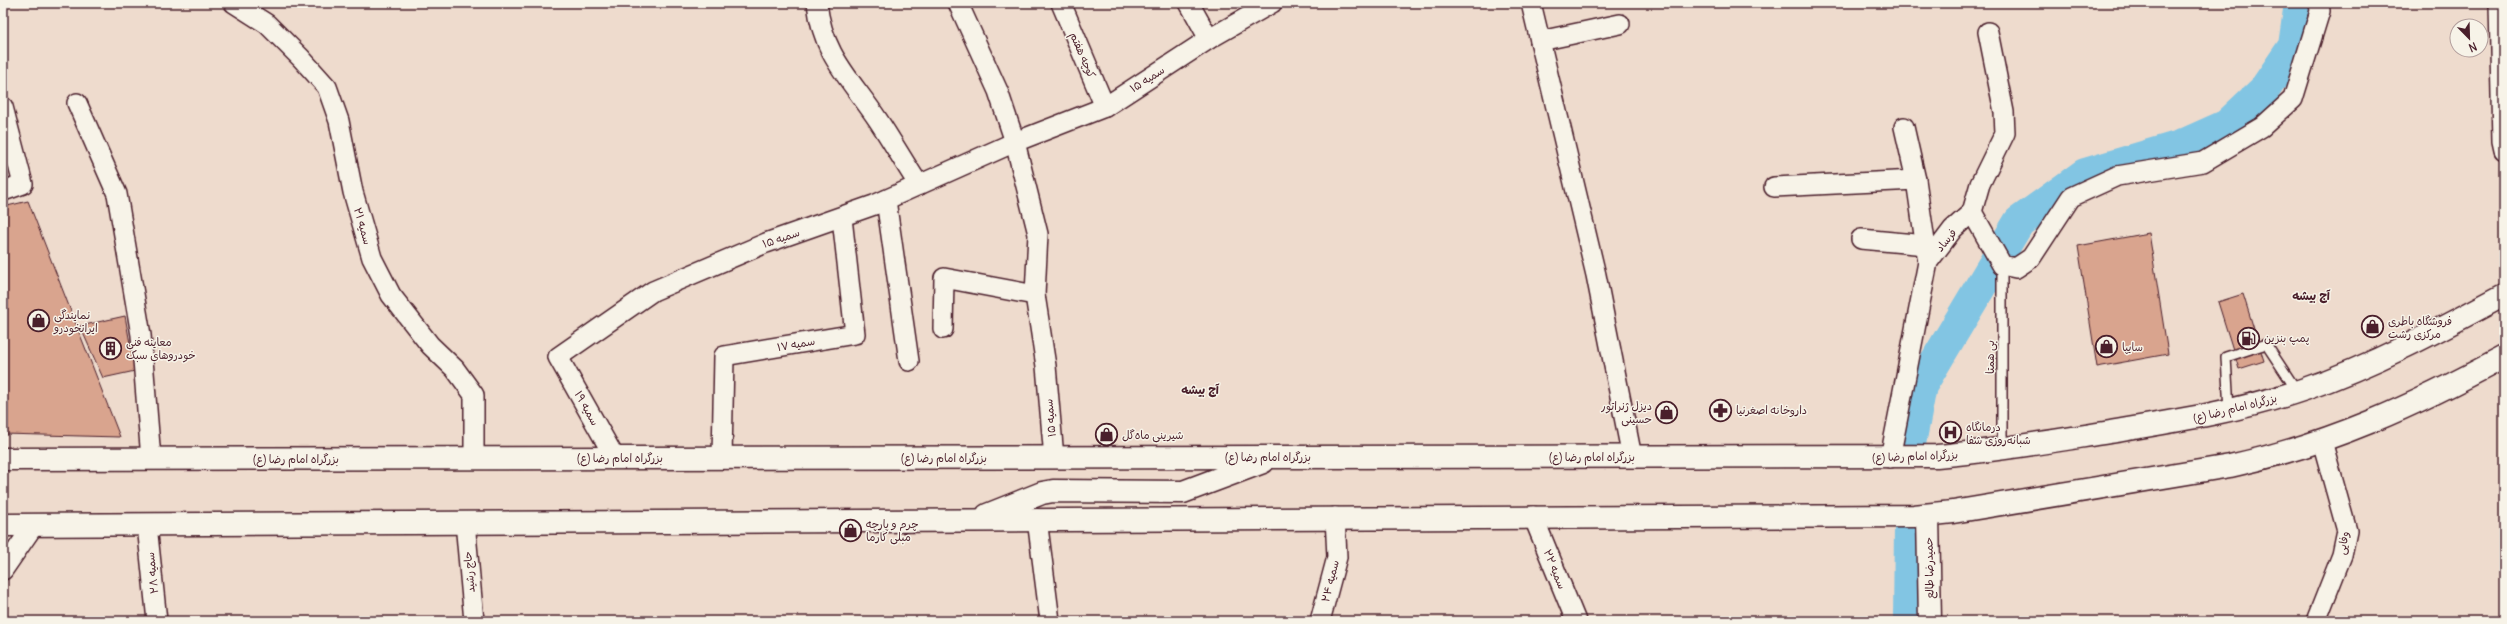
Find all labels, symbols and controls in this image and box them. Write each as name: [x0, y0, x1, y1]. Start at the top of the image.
north arrow: [2449, 18, 2489, 58]
street label: کوچه هفتم: [1065, 30, 1099, 81]
text: N: [2467, 39, 2479, 55]
street label: سمیه ۱۵: [1127, 63, 1167, 95]
street label: سمیه ۲۱: [351, 206, 375, 246]
street label: سمیه ۱۵: [761, 225, 801, 251]
street label: فرساد: [1933, 226, 1959, 254]
district label: آج بیشه: [2292, 288, 2331, 304]
shop icon: نمایندگی ایرانخودرو: [26, 308, 52, 334]
place label: نمایندگی ایرانخودرو: [53, 308, 98, 336]
shop icon: فروشگاه باطری مرکزی رشت: [2359, 314, 2385, 340]
place label: فروشگاه باطری مرکزی رشت: [2388, 314, 2452, 341]
fuel station icon: پمپ بنزین: [2235, 325, 2261, 351]
place label: پمپ بنزین: [2264, 331, 2309, 346]
street label: سمیه ۱۷: [776, 334, 816, 354]
shop icon: سایپا: [2094, 334, 2120, 360]
building icon: معاینه فنی خودروهای سبک: [97, 335, 123, 361]
place label: معاینه فنی خودروهای سبک: [126, 335, 196, 363]
street label: بی همتا: [1983, 340, 1998, 374]
place label: سایپا: [2122, 340, 2143, 354]
district label: آج بیشه: [1181, 382, 1220, 398]
street label: سمیه ۱۹: [572, 388, 602, 428]
street label: بزرگراه امام رضا (ع): [2192, 391, 2279, 427]
pharmacy icon: داروخانه اصغرنیا: [1707, 397, 1733, 423]
street label: سمیه ۱۵: [1041, 398, 1059, 438]
place label: دیزل ژنراتور حسینی: [1600, 399, 1652, 427]
shop icon: دیزل ژنراتور حسینی: [1654, 399, 1680, 425]
place label: داروخانه اصغرنیا: [1736, 403, 1807, 418]
hospital icon: درمانگاه شبانه‌روزی شفا: [1938, 420, 1964, 446]
place label: درمانگاه شبانه‌روزی شفا: [1966, 420, 2031, 448]
shop icon: شیرینی ماه‌گل: [1094, 422, 1120, 448]
place label: شیرینی ماه‌گل: [1122, 428, 1184, 443]
street label: بزرگراه امام رضا (ع): [1872, 448, 1958, 466]
street label: بزرگراه امام رضا (ع): [1225, 450, 1311, 466]
street label: بزرگراه امام رضا (ع): [1549, 450, 1635, 466]
street label: بزرگراه امام رضا (ع): [577, 451, 663, 467]
street label: بزرگراه امام رضا (ع): [901, 451, 987, 467]
street label: بزرگراه امام رضا (ع): [253, 452, 339, 468]
shop icon: چرم و پارچه مبلی کارما: [837, 517, 863, 543]
place label: چرم و پارچه مبلی کارما: [866, 517, 919, 545]
street label: وفایی: [2334, 530, 2353, 556]
street label: حمیدرضا طالع: [1921, 537, 1939, 599]
street label: سمیه ۲۲: [1541, 547, 1569, 591]
street label: سمیه ۲۸: [143, 551, 161, 595]
street label: حاج رشید: [460, 551, 479, 593]
street label: سمیه ۲۴: [1318, 559, 1342, 603]

